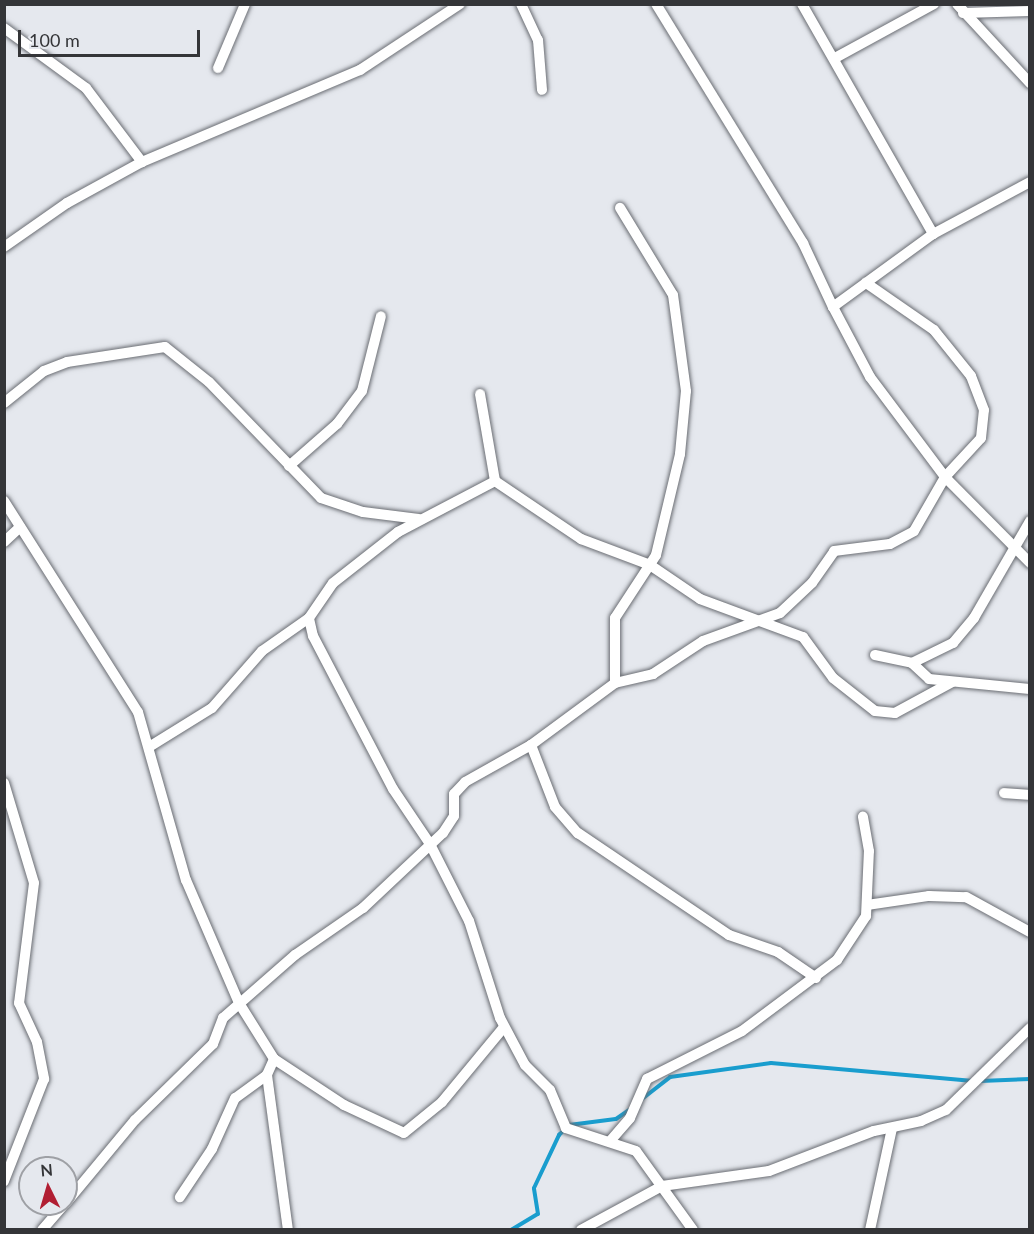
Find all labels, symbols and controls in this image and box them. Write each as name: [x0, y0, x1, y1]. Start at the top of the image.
scale bar: [21, 18, 202, 56]
text: 100 m: [29, 29, 80, 51]
north arrow: [18, 1156, 78, 1216]
text: N: [40, 1160, 54, 1180]

